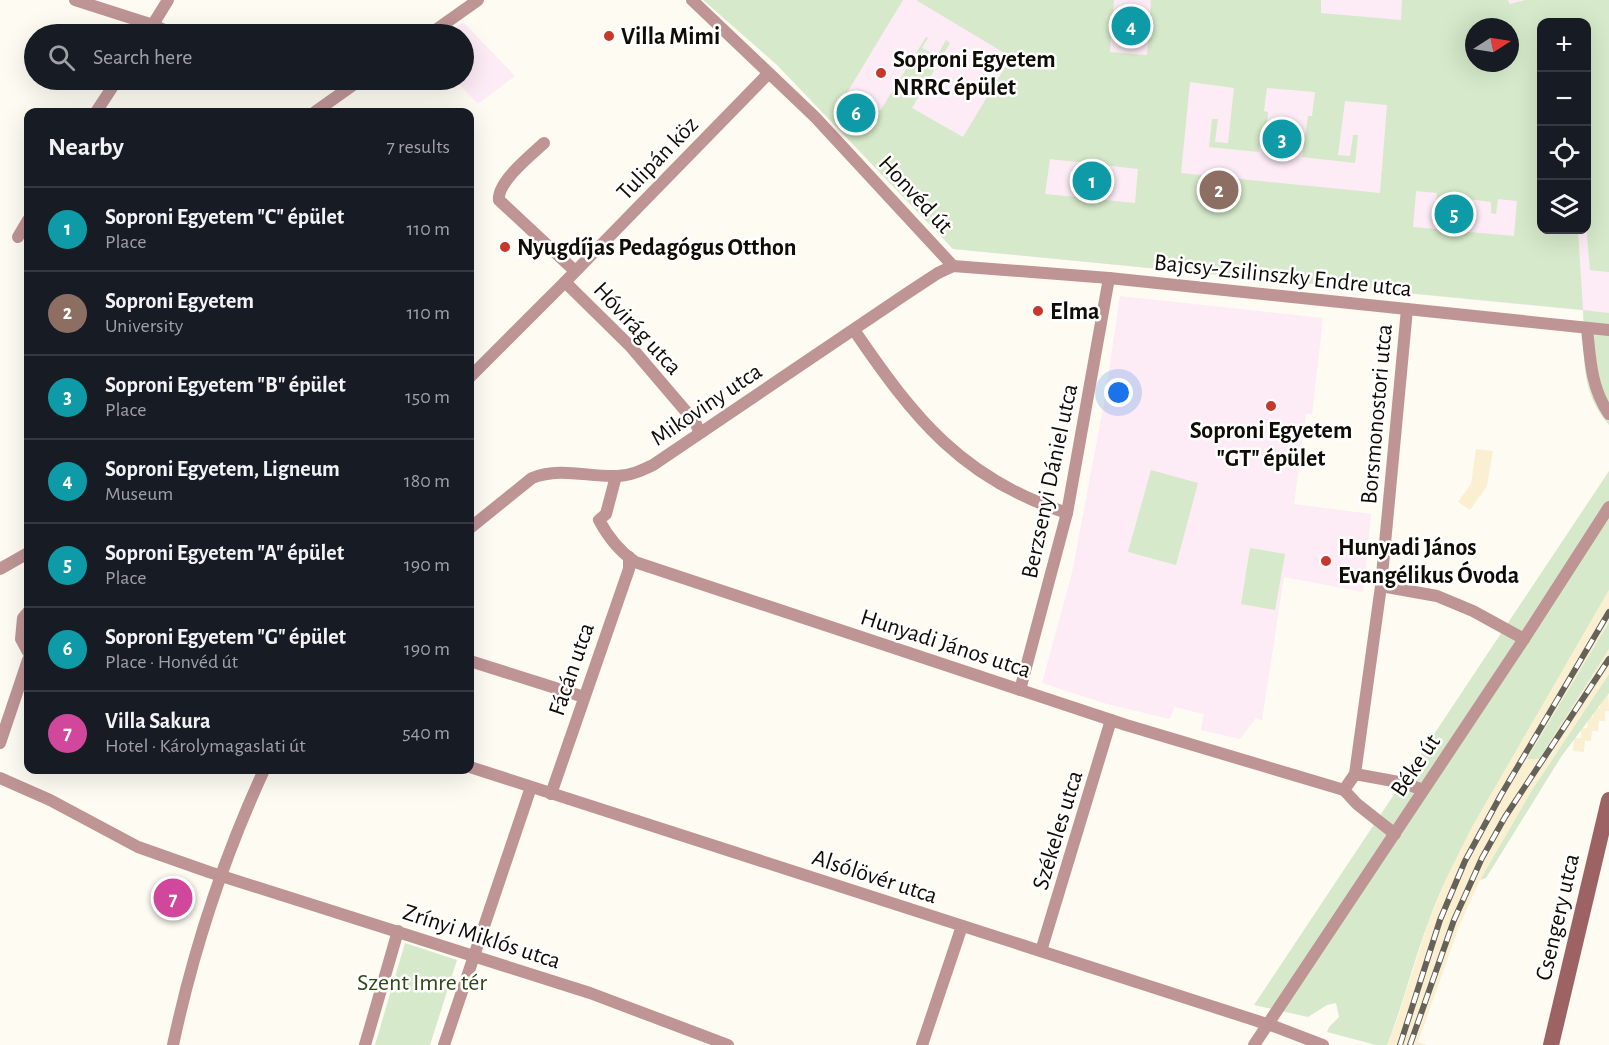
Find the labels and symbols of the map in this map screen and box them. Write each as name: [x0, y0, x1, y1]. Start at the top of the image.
pin: 4: [1112, 3, 1150, 48]
north arrow: [1465, 18, 1519, 72]
place label: Villa Mimi: [621, 25, 720, 49]
marker: Villa Mimi: [602, 29, 616, 43]
place label: Soproni Egyetem NRRC épület: [893, 48, 1056, 100]
marker: Soproni Egyetem NRRC épület: [874, 66, 888, 80]
pin: 6: [836, 90, 876, 136]
street label: Tulipán köz: [613, 112, 703, 205]
pin: 3: [1262, 116, 1302, 162]
street label: Honvéd út: [874, 151, 957, 238]
pin: 1: [1072, 158, 1112, 204]
pin: 2: [1200, 168, 1238, 213]
pin: 5: [1434, 192, 1474, 236]
place label: Nyugdíjas Pedagógus Otthon: [517, 236, 796, 260]
marker: Nyugdíjas Pedagógus Otthon: [498, 240, 512, 254]
street label: Bajcsy-Zsilinszky Endre utca: [1153, 251, 1413, 301]
street label: Hóvirág utca: [589, 278, 686, 380]
place label: Elma: [1050, 300, 1100, 324]
marker: Elma: [1031, 304, 1045, 318]
street label: Borsmonostori utca: [1357, 323, 1397, 505]
street label: Mikoviny utca: [647, 359, 767, 451]
your location: [1104, 378, 1133, 407]
street label: Berzsenyi Dániel utca: [1018, 382, 1082, 581]
marker: Soproni Egyetem "GT" épület: [1264, 399, 1278, 413]
place label: Soproni Egyetem "GT" épület: [1190, 419, 1352, 471]
place label: Hunyadi János Evangélikus Óvoda: [1338, 536, 1519, 588]
marker: Hunyadi János Evangélikus Óvoda: [1319, 554, 1333, 568]
street label: Hunyadi János utca: [857, 605, 1034, 683]
street label: Fácán utca: [545, 620, 599, 719]
street label: Béke út: [1387, 730, 1445, 801]
street label: Székeles utca: [1028, 768, 1087, 893]
street label: Alsólövér utca: [809, 845, 940, 908]
street label: Csengery utca: [1532, 851, 1584, 983]
pin: 7: [154, 876, 192, 920]
street label: Zrínyi Miklós utca: [400, 900, 563, 974]
park label: Szent Imre tér: [357, 971, 487, 995]

